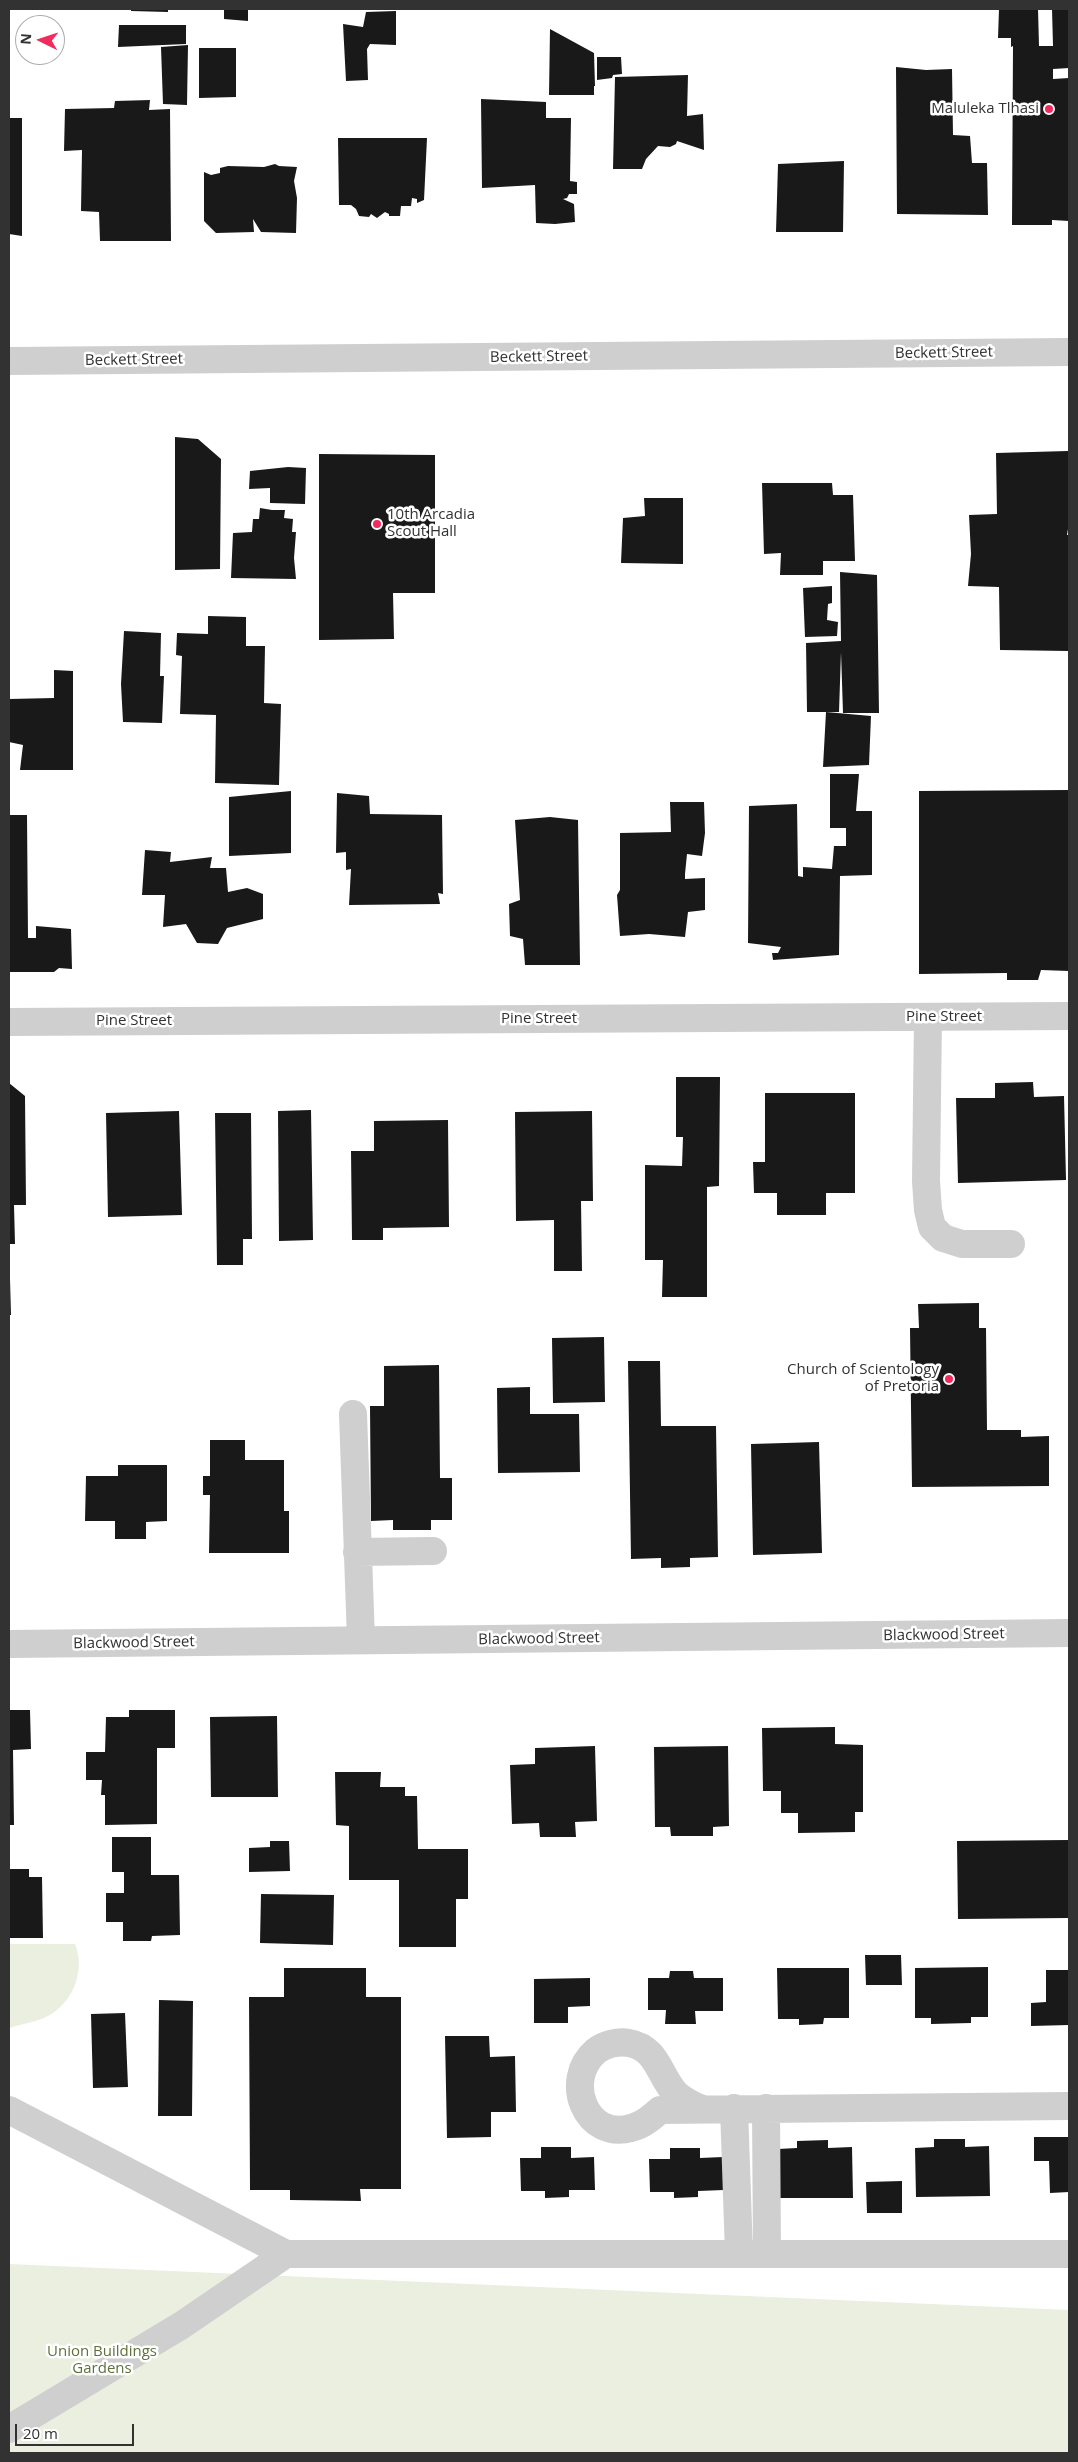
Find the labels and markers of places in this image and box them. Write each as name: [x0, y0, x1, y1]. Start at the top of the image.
place label: Maluleka Tlhasi: [931, 100, 1039, 118]
marker: Maluleka Tlhasi: [1043, 103, 1055, 115]
place label: 10th Arcadia Scout Hall: [387, 506, 475, 541]
marker: 10th Arcadia Scout Hall: [371, 518, 383, 530]
place label: Church of Scientology of Pretoria: [787, 1361, 939, 1396]
marker: Church of Scientology of Pretoria: [943, 1373, 955, 1385]

